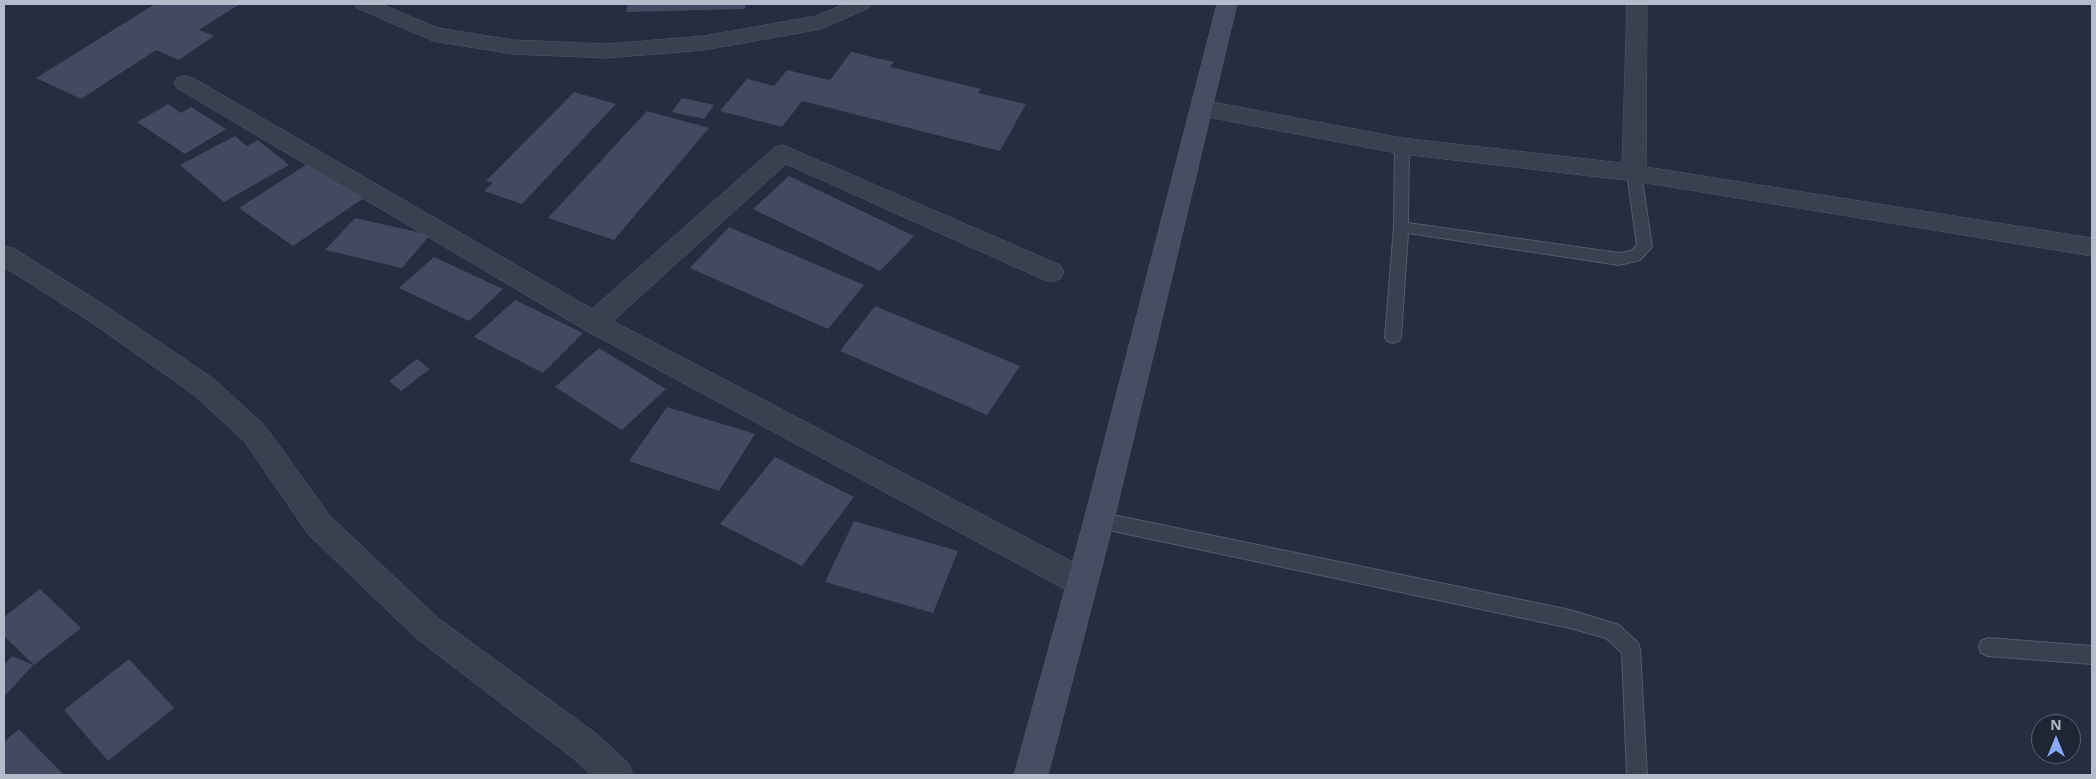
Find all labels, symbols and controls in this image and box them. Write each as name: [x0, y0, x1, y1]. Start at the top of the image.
north arrow: [2031, 714, 2081, 764]
text: N: [2050, 715, 2062, 734]

